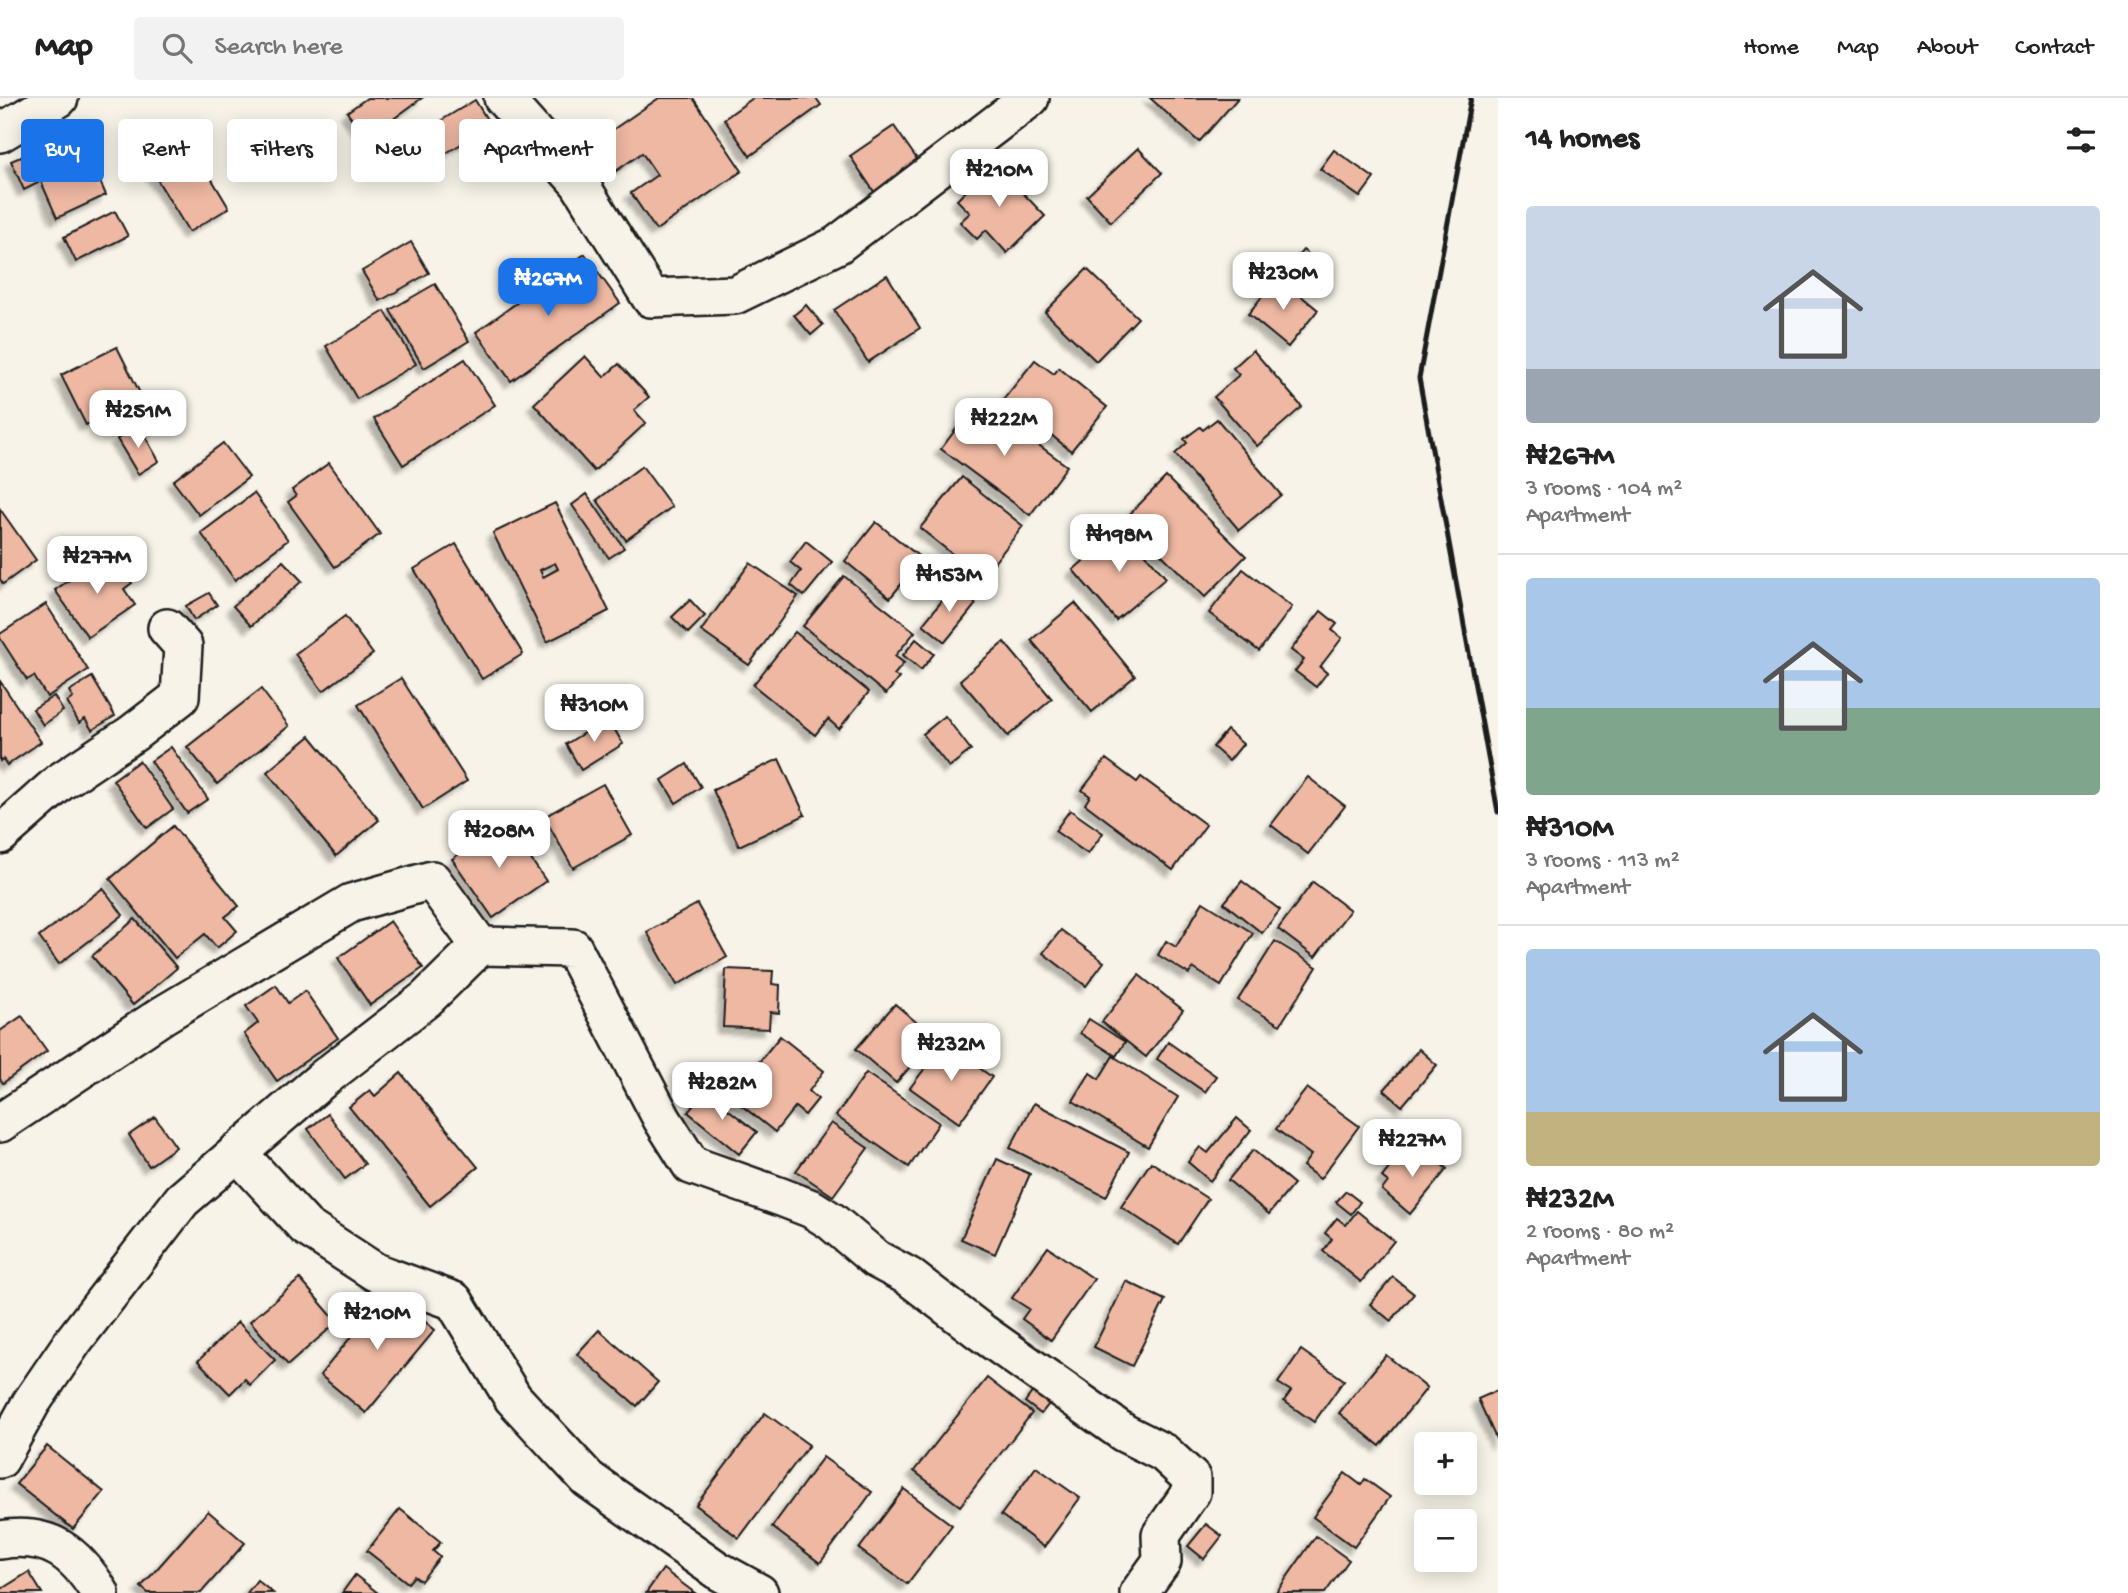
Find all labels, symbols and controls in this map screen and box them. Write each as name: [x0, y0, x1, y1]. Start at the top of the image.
search box: [134, 17, 624, 80]
text: Map: [35, 29, 92, 67]
icon: search: [158, 29, 196, 67]
text: Search here: [214, 33, 343, 64]
text: Home: [1743, 34, 1799, 63]
text: Map: [1837, 34, 1879, 63]
text: About: [1917, 34, 1977, 63]
text: Contact: [2015, 34, 2093, 63]
chip: Buy: [21, 119, 104, 182]
chip: Rent: [118, 119, 213, 182]
chip: Filters: [227, 119, 337, 182]
chip: New: [351, 119, 445, 182]
chip: Apartment: [459, 119, 616, 182]
icon: filters: [2062, 121, 2100, 159]
text: 14 homes: [1526, 123, 1639, 158]
pin: ₦210M: [950, 150, 1048, 209]
text: ₦210M: [966, 158, 1032, 185]
icon: home: [1750, 251, 1876, 377]
pin: ₦230M: [1234, 252, 1332, 312]
pin: ₦267M: [499, 258, 597, 318]
text: ₦230M: [1249, 261, 1317, 288]
text: ₦267M: [514, 267, 582, 294]
pin: ₦251M: [89, 390, 187, 450]
pin: ₦222M: [955, 398, 1053, 458]
text: ₦251M: [105, 399, 171, 426]
text: ₦222M: [971, 407, 1037, 434]
text: ₦267M: [1526, 441, 1614, 476]
text: 3 rooms · 104 m²: [1526, 476, 1682, 503]
text: Apartment: [1526, 503, 1630, 530]
pin: ₦198M: [1070, 514, 1168, 574]
text: ₦198M: [1086, 523, 1152, 550]
pin: ₦277M: [48, 536, 146, 596]
text: ₦277M: [63, 545, 131, 572]
pin: ₦153M: [900, 554, 998, 614]
text: ₦153M: [916, 563, 982, 590]
icon: home: [1750, 623, 1876, 749]
pin: ₦310M: [545, 684, 643, 744]
text: ₦310M: [561, 693, 627, 720]
pin: ₦208M: [450, 810, 548, 870]
text: ₦310M: [1526, 813, 1613, 848]
text: ₦208M: [464, 819, 534, 846]
text: 3 rooms · 113 m²: [1526, 848, 1680, 875]
text: Apartment: [1526, 875, 1630, 902]
icon: home: [1750, 994, 1876, 1120]
pin: ₦232M: [902, 1024, 1000, 1083]
text: ₦232M: [917, 1032, 985, 1059]
pin: ₦282M: [673, 1062, 771, 1122]
text: ₦282M: [688, 1071, 756, 1098]
pin: ₦227M: [1363, 1119, 1461, 1179]
text: ₦227M: [1378, 1128, 1446, 1155]
text: ₦232M: [1526, 1184, 1613, 1219]
text: 2 rooms · 80 m²: [1526, 1219, 1674, 1246]
text: Apartment: [1526, 1246, 1630, 1273]
pin: ₦210M: [328, 1292, 426, 1352]
text: ₦210M: [344, 1301, 410, 1328]
map controls: [1414, 1432, 1477, 1572]
button: +: [1414, 1432, 1477, 1495]
button: −: [1414, 1509, 1477, 1572]

